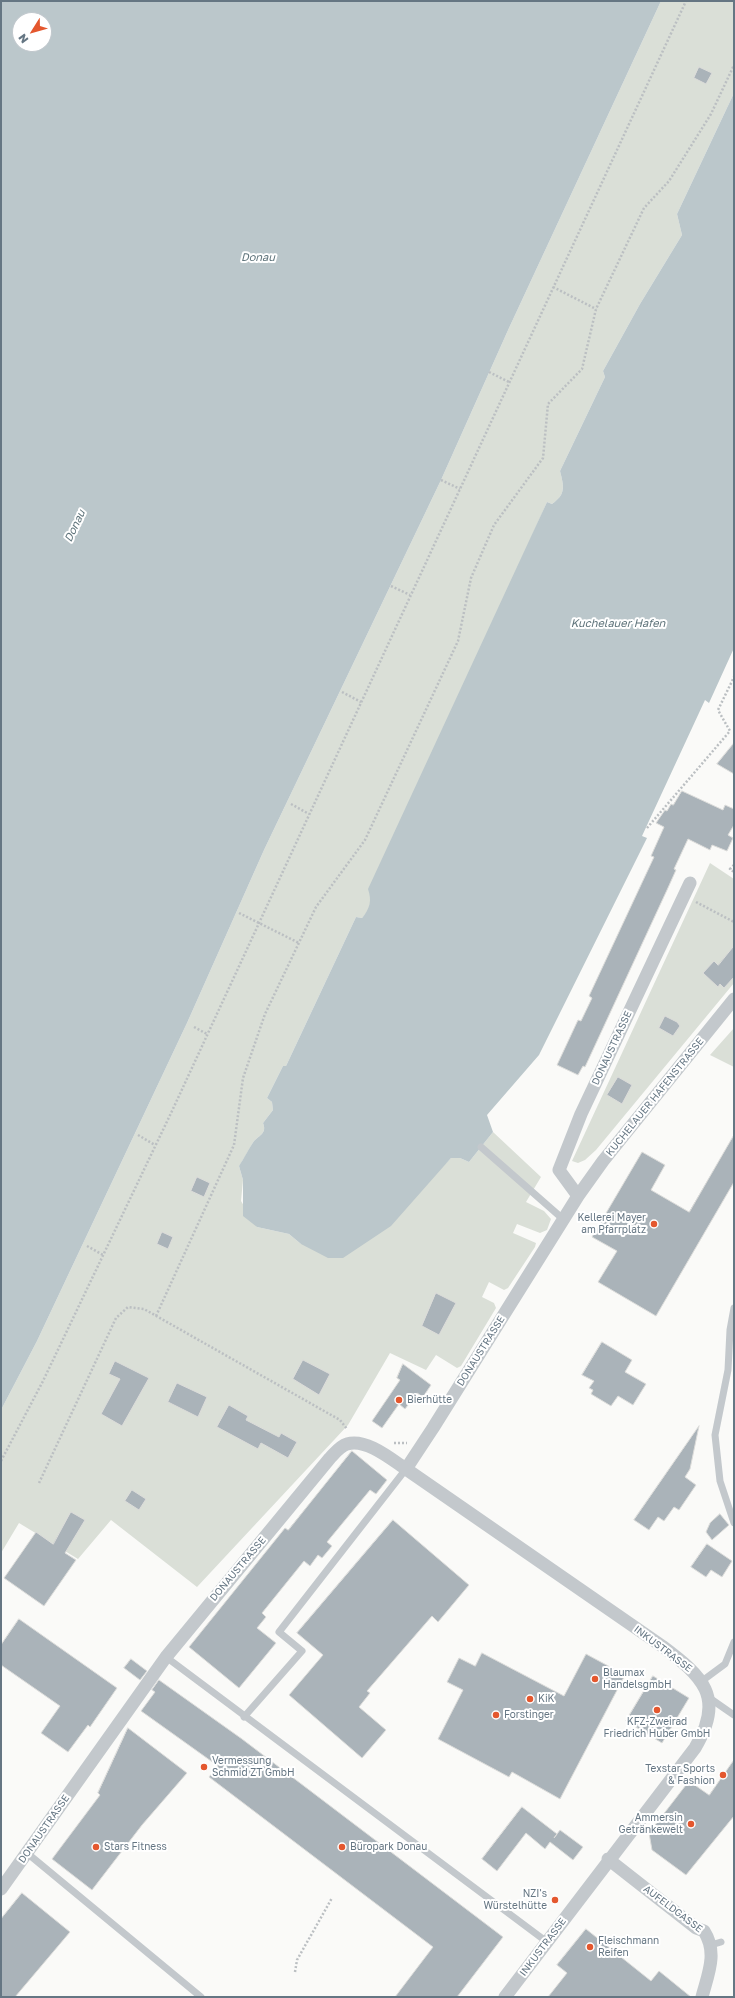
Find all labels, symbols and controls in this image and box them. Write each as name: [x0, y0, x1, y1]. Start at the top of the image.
north arrow: [12, 12, 52, 52]
text: N: [15, 32, 31, 46]
water label: Donau: [241, 251, 275, 265]
water label: Donau: [62, 508, 88, 544]
water label: Kuchelauer Hafen: [571, 617, 665, 631]
street label: DONAUSTRASSE: [590, 1009, 634, 1087]
street label: KUCHELAUER HAFENSTRASSE: [604, 1036, 706, 1158]
place label: Kellerei Mayer am Pfarrplatz: [577, 1212, 646, 1236]
marker: Kellerei Mayer am Pfarrplatz: [649, 1219, 659, 1229]
street label: DONAUSTRASSE: [455, 1314, 507, 1388]
place label: Bierhütte: [407, 1394, 452, 1406]
marker: Bierhütte: [394, 1395, 404, 1405]
street label: DONAUSTRASSE: [208, 1534, 268, 1604]
street label: INKUSTRASSE: [632, 1623, 694, 1675]
place label: Blaumax HandelsgmbH: [603, 1667, 672, 1690]
marker: Blaumax HandelsgmbH: [590, 1674, 600, 1684]
place label: KiK: [538, 1693, 554, 1705]
marker: KiK: [525, 1694, 535, 1704]
marker: KFZ-Zweirad Friedrich Huber GmbH: [652, 1705, 662, 1715]
place label: Forstinger: [504, 1709, 554, 1721]
marker: Forstinger: [491, 1710, 501, 1720]
place label: KFZ-Zweirad Friedrich Huber GmbH: [604, 1716, 710, 1740]
place label: Vermessung Schmid ZT GmbH: [212, 1755, 295, 1778]
marker: Vermessung Schmid ZT GmbH: [199, 1762, 209, 1772]
place label: Texstar Sports & Fashion: [645, 1763, 715, 1786]
marker: Texstar Sports & Fashion: [718, 1770, 728, 1780]
street label: DONAUSTRASSE: [16, 1793, 72, 1865]
place label: Ammersin Getränkewelt: [619, 1812, 683, 1836]
marker: Ammersin Getränkewelt: [686, 1819, 696, 1829]
place label: Stars Fitness: [104, 1841, 167, 1853]
place label: Büropark Donau: [350, 1841, 427, 1853]
marker: Stars Fitness: [91, 1842, 101, 1852]
marker: Büropark Donau: [337, 1842, 347, 1852]
street label: AUFELDGASSE: [641, 1883, 705, 1935]
place label: NZI's Würstelhütte: [483, 1888, 547, 1912]
marker: NZI's Würstelhütte: [550, 1895, 560, 1905]
street label: INKUSTRASSE: [517, 1916, 569, 1978]
place label: Fleischmann Reifen: [598, 1935, 659, 1958]
marker: Fleischmann Reifen: [585, 1942, 595, 1952]

